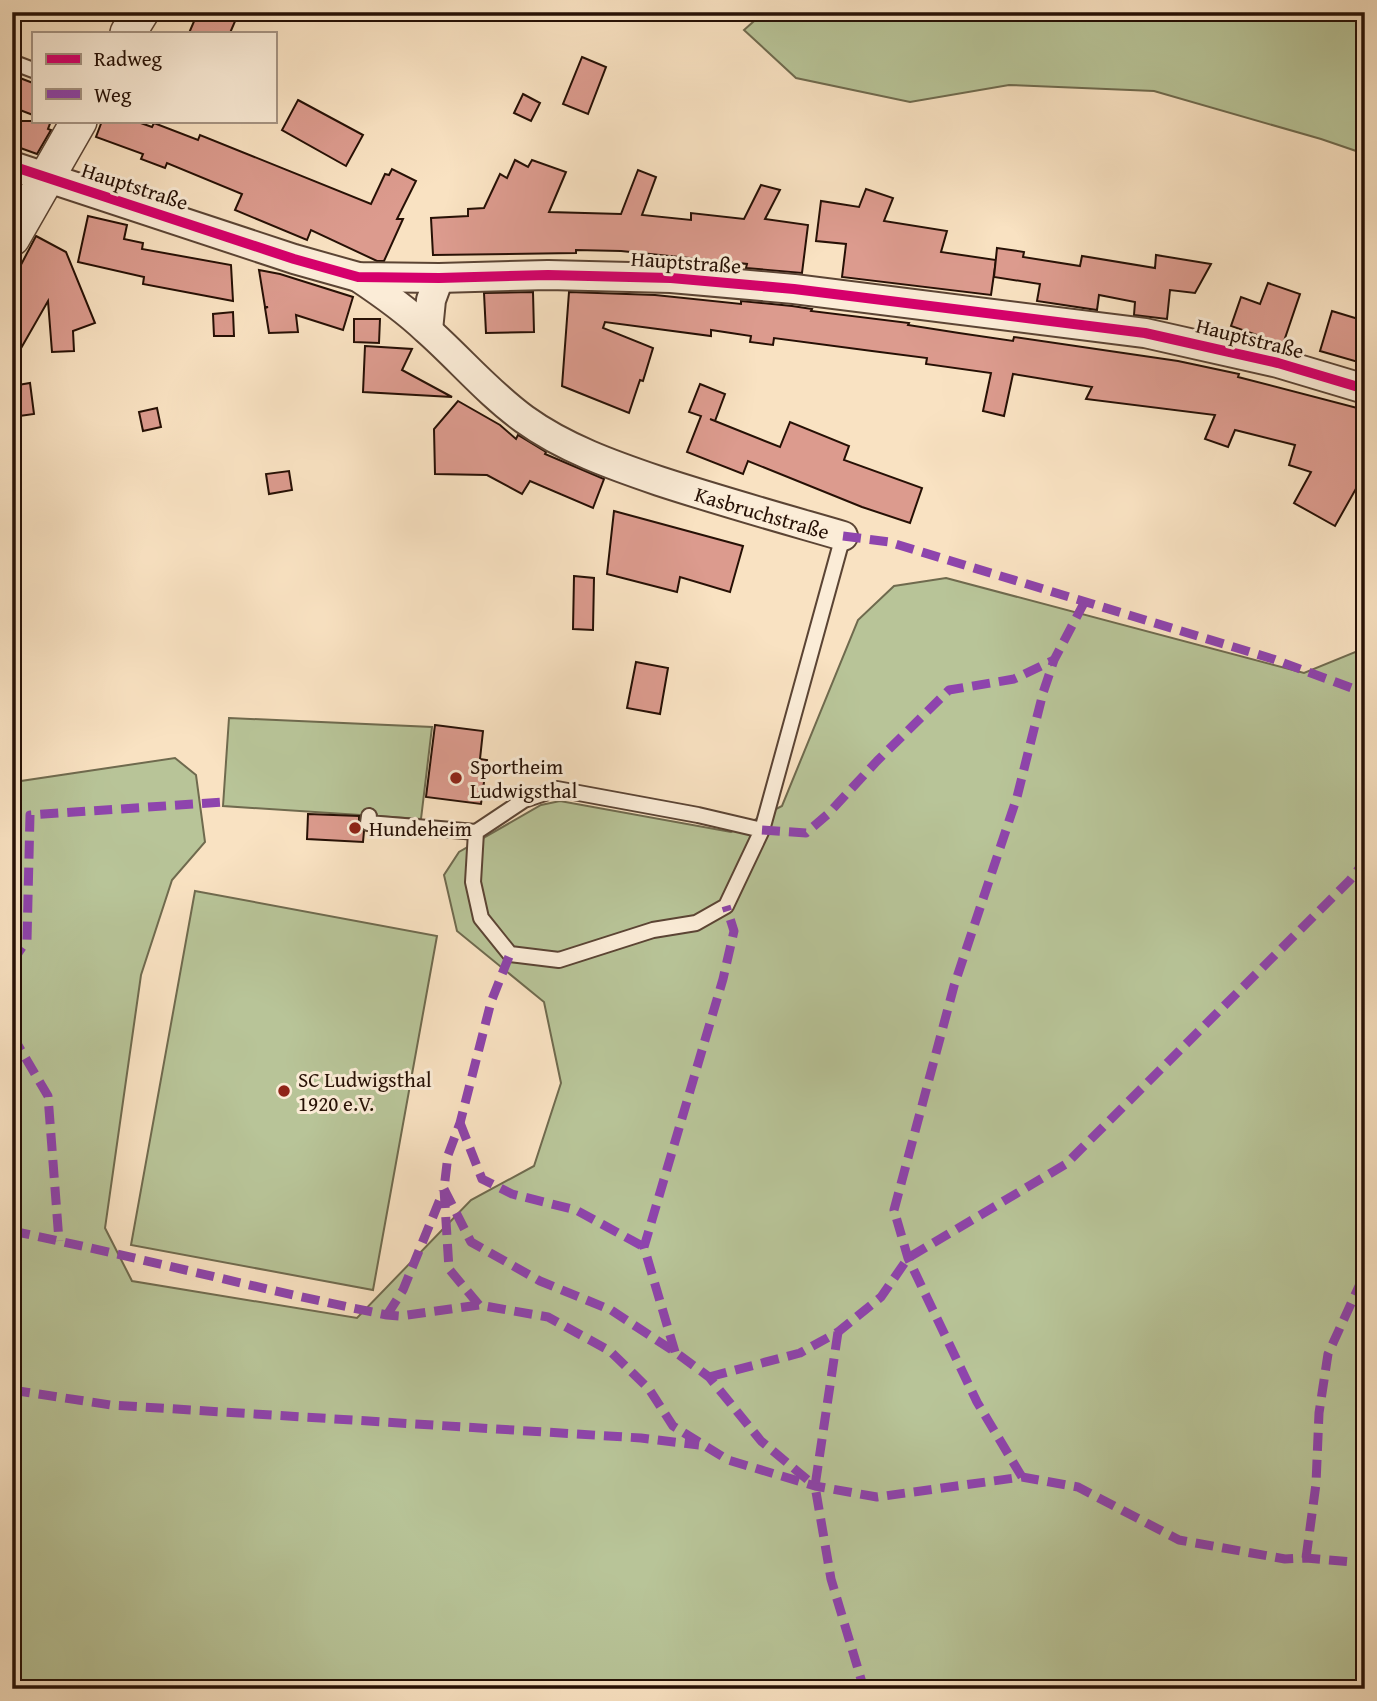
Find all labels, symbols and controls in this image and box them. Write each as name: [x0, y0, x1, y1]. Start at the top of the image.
legend: [32, 32, 276, 122]
text: Radweg: [94, 43, 163, 74]
text: Weg: [94, 79, 132, 110]
street label: Hauptstraße: [78, 154, 192, 218]
street label: Hauptstraße: [630, 243, 742, 281]
street label: Hauptstraße: [1193, 310, 1307, 366]
street label: Kasbruchstraße: [691, 478, 833, 547]
place label: Sportheim Ludwigsthal: [470, 751, 578, 806]
marker: Sportheim Ludwigsthal: [448, 770, 464, 786]
place label: Hundeheim: [369, 813, 472, 844]
marker: Hundeheim: [347, 820, 363, 836]
place label: SC Ludwigsthal 1920 e.V.: [298, 1064, 432, 1119]
marker: SC Ludwigsthal 1920 e.V.: [276, 1083, 292, 1099]

